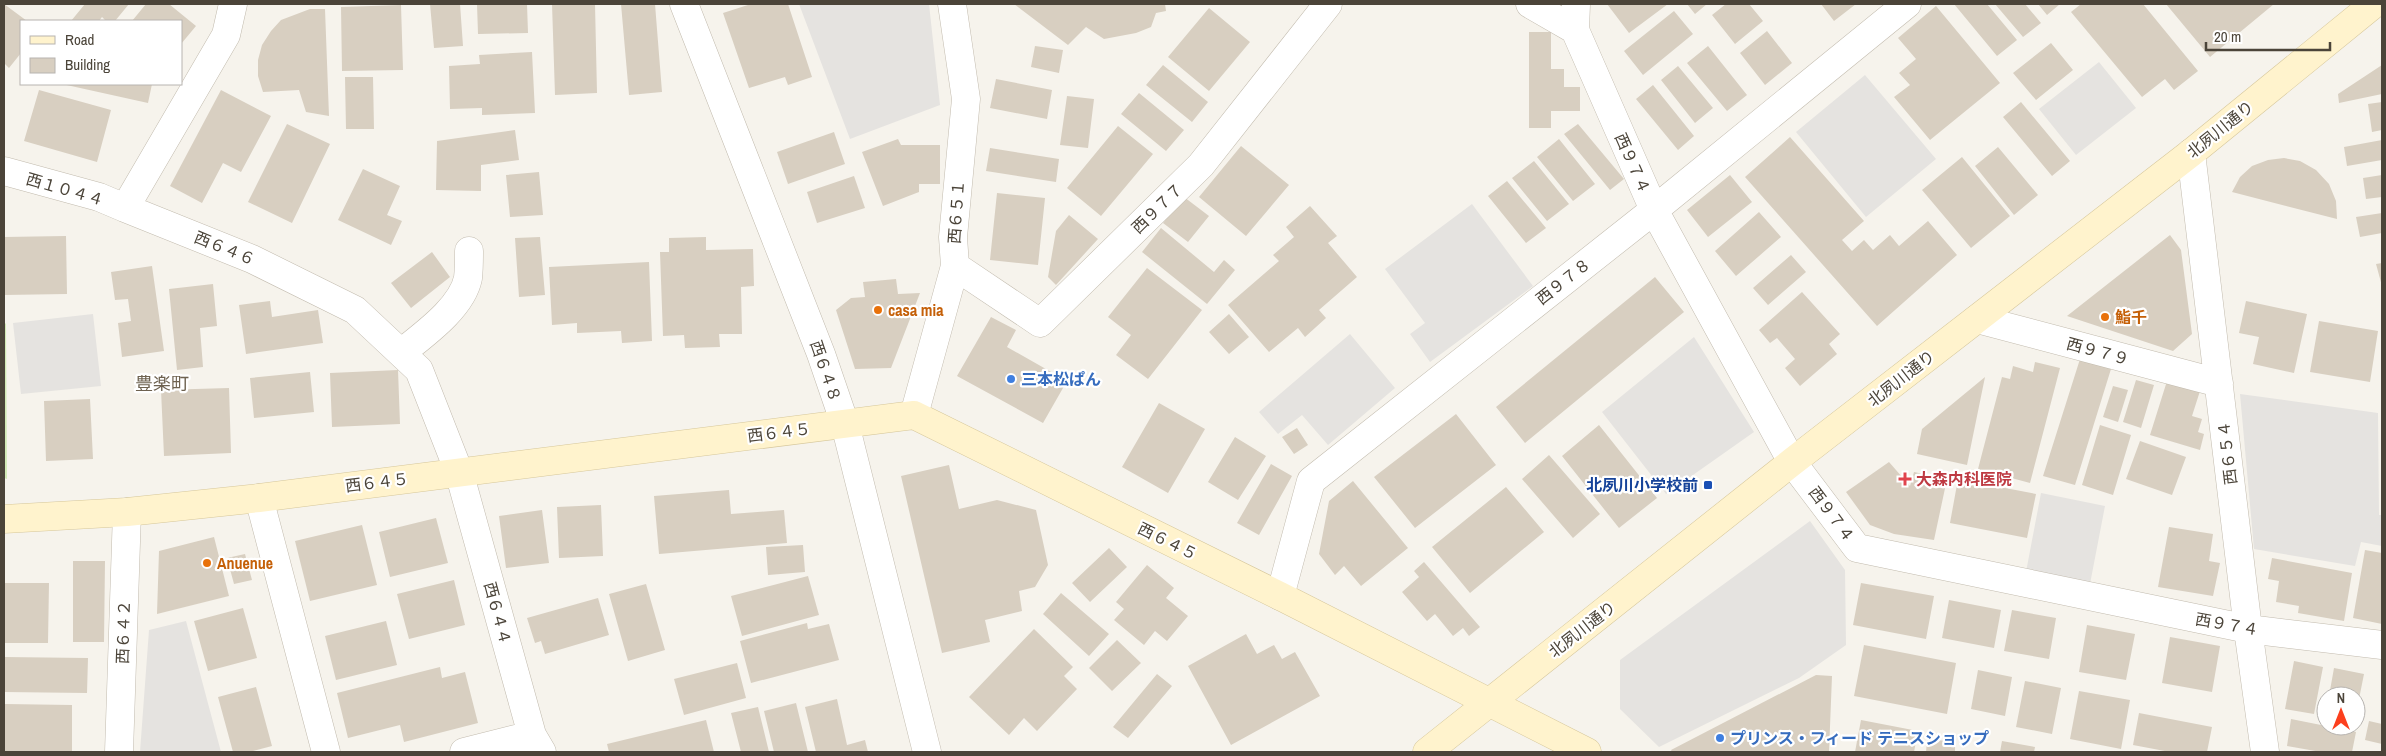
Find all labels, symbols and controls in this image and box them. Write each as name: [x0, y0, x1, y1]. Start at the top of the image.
legend: [20, 20, 182, 85]
scale bar: [2206, 20, 2330, 52]
text: 20 m: [2214, 26, 2241, 47]
text: Road: [65, 29, 94, 50]
text: Building: [65, 54, 110, 75]
street label: 北夙川通り: [2182, 95, 2258, 163]
street label: 西９７４: [1610, 129, 1656, 197]
street label: 西１０４４: [24, 167, 106, 211]
street label: 西９７７: [1126, 178, 1188, 238]
street label: 西６５１: [943, 179, 969, 245]
street label: 西６４６: [191, 226, 259, 270]
street label: 西９７８: [1531, 253, 1595, 309]
place label: casa mia: [888, 299, 944, 321]
marker: casa mia: [872, 304, 884, 316]
place label: 鮨千: [2115, 306, 2147, 328]
marker: 鮨千: [2099, 311, 2111, 323]
street label: 西９７９: [2064, 332, 2132, 370]
street label: 西６４８: [805, 337, 847, 405]
street label: 北夙川通り: [1863, 345, 1939, 411]
place label: 三本松ぱん: [1021, 368, 1101, 390]
district label: 豊楽町: [135, 371, 189, 396]
marker: 三本松ぱん: [1005, 373, 1017, 385]
street label: 西６４５: [746, 417, 812, 447]
street label: 西６５４: [2212, 420, 2242, 486]
street label: 西６４５: [344, 467, 410, 497]
place label: 大森内科医院: [1916, 468, 2012, 490]
marker: 大森内科医院: [1898, 472, 1912, 486]
place label: 北夙川小学校前: [1586, 474, 1698, 496]
marker: 北夙川小学校前: [1702, 479, 1714, 491]
street label: 西９７４: [1804, 482, 1860, 546]
street label: 西６４５: [1134, 517, 1202, 565]
place label: Anuenue: [217, 552, 273, 574]
marker: Anuenue: [201, 557, 213, 569]
street label: 西６４４: [479, 579, 517, 647]
street label: 北夙川通り: [1544, 596, 1620, 662]
street label: 西６４２: [111, 600, 135, 664]
street label: 西９７４: [2194, 608, 2260, 640]
north arrow: [2316, 686, 2366, 736]
text: N: [2337, 689, 2345, 707]
place label: プリンス・フィード テニスショップ: [1730, 727, 1989, 749]
marker: プリンス・フィード テニスショップ: [1714, 732, 1726, 744]

